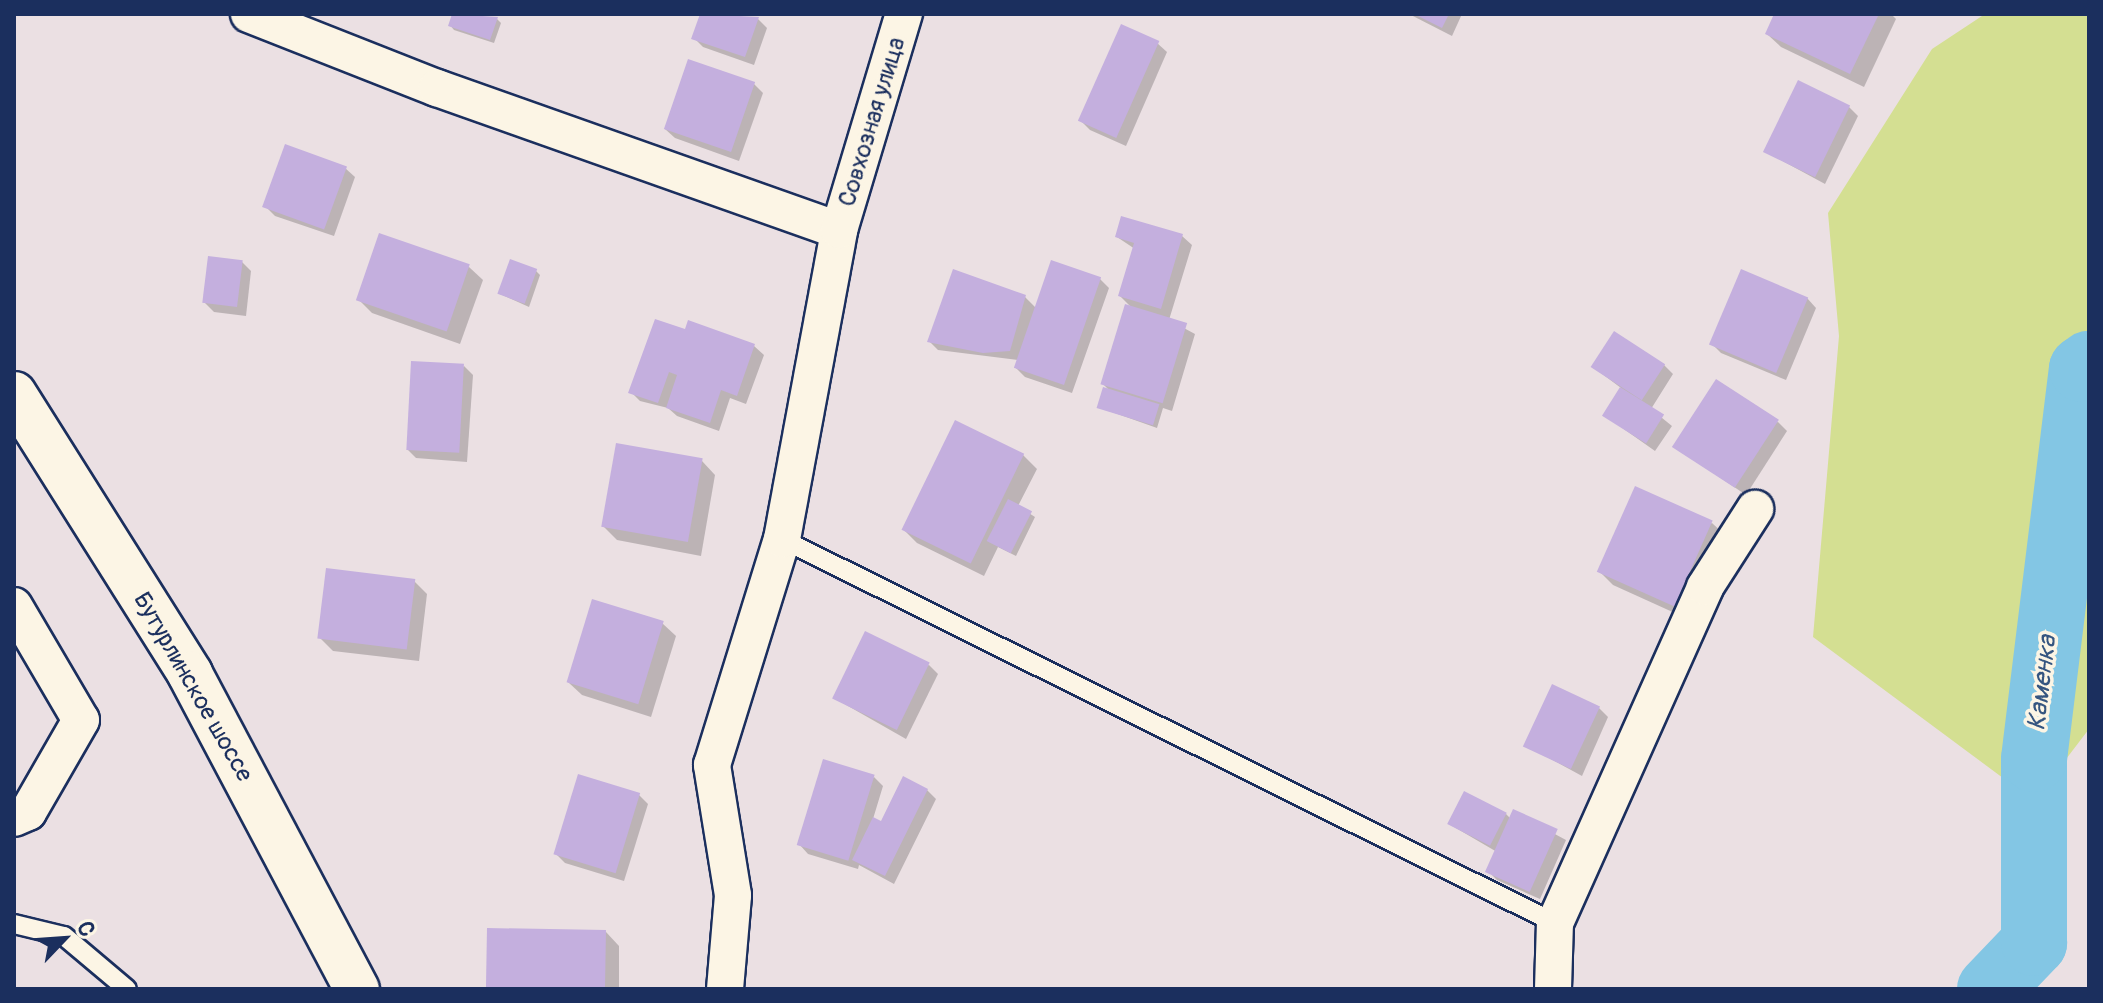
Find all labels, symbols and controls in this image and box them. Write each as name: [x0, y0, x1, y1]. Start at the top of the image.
street label: Совхозная улица: [833, 34, 911, 210]
street label: Бутурлинское шоссе: [127, 587, 259, 787]
water label: Каменка: [2022, 634, 2064, 732]
north arrow: [24, 899, 104, 979]
text: С: [70, 917, 101, 941]

